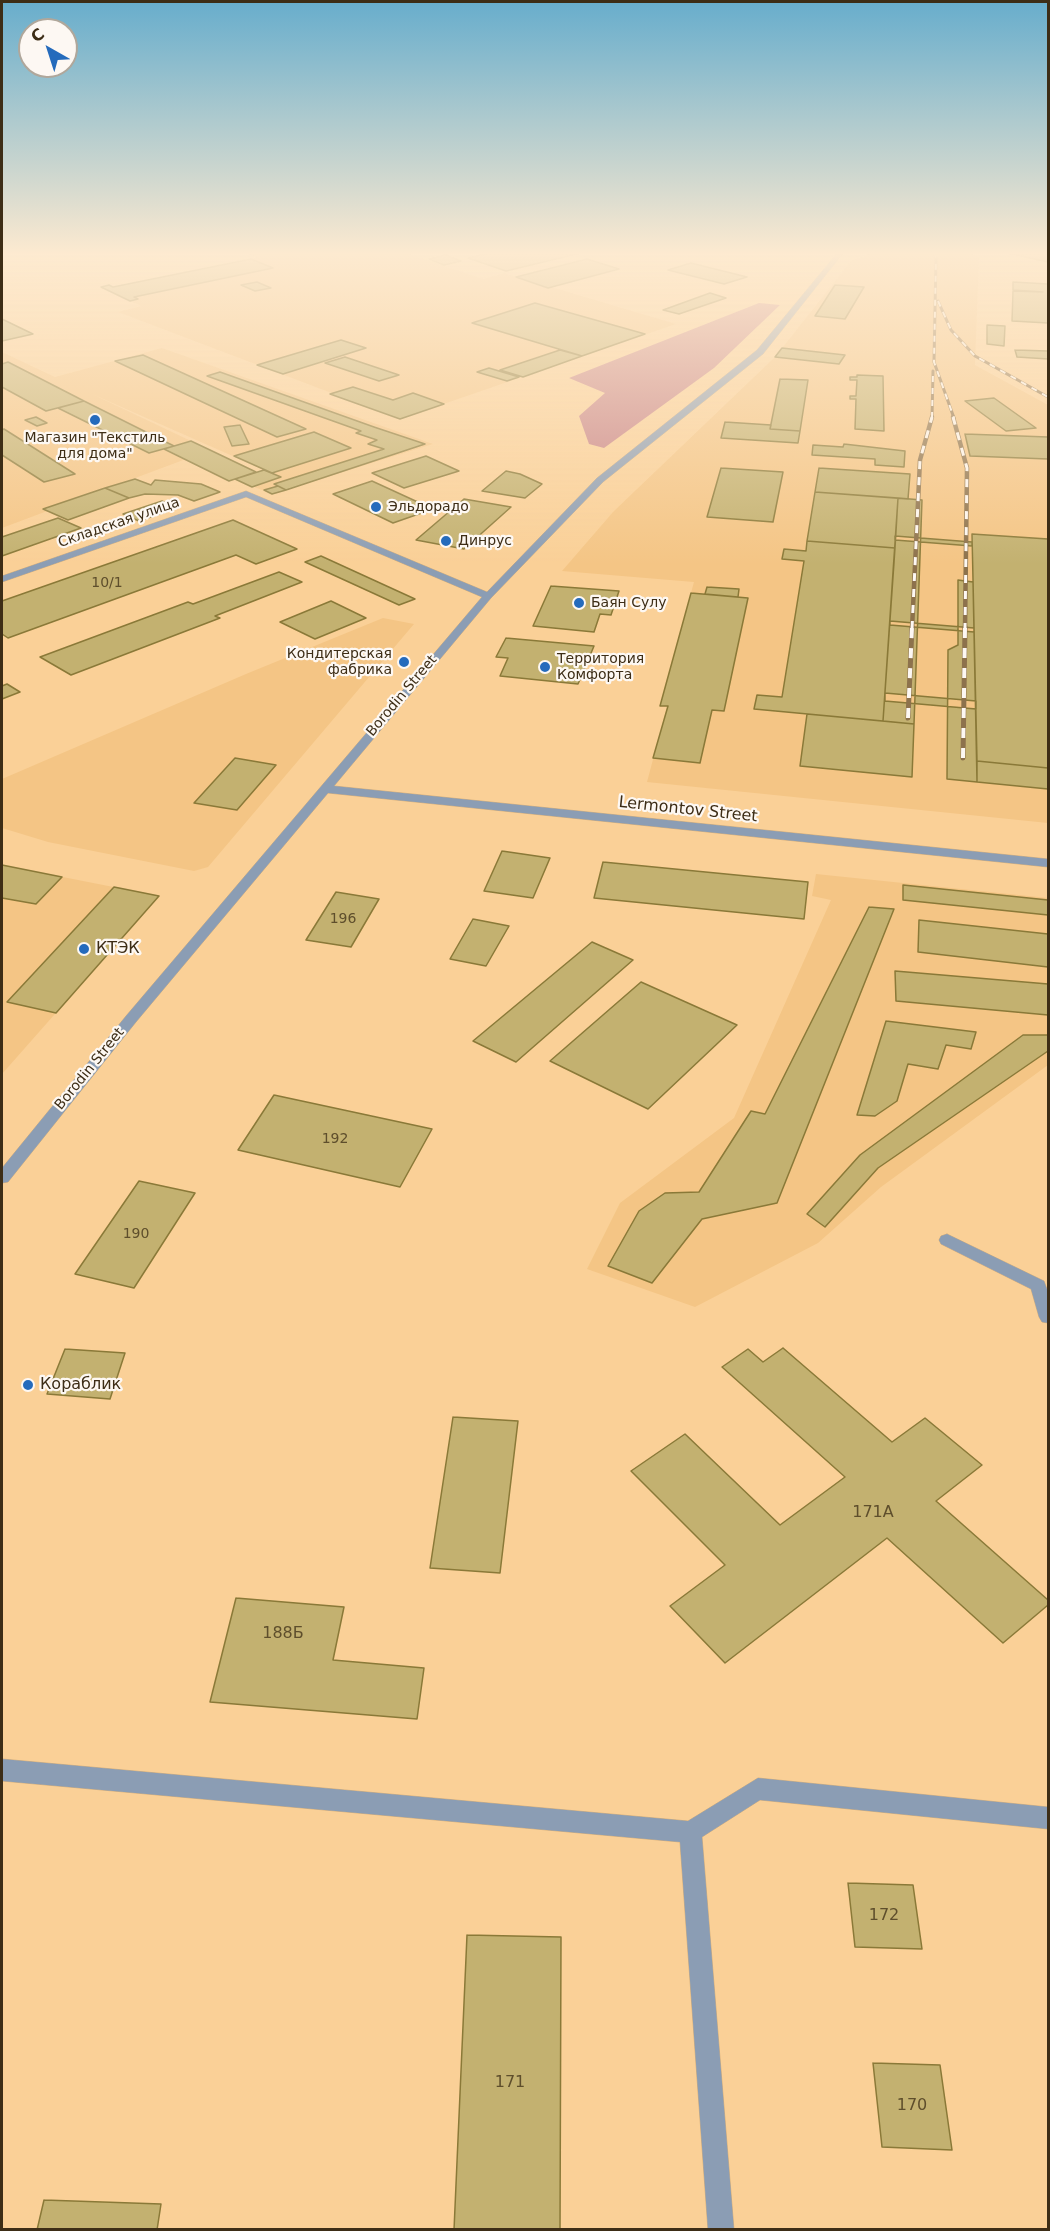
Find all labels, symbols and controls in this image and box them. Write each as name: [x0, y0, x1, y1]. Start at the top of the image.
north arrow: [18, 18, 78, 78]
text: С: [27, 24, 48, 46]
marker: Магазин "Текстиль для дома": [88, 413, 102, 427]
place label: Магазин "Текстиль для дома": [25, 430, 165, 462]
street label: Складская улица: [56, 494, 182, 552]
place label: Эльдорадо: [388, 499, 469, 515]
marker: Эльдорадо: [369, 500, 383, 514]
place label: Динрус: [458, 533, 512, 549]
marker: Динрус: [439, 534, 453, 548]
house number: 10/1: [91, 575, 123, 591]
place label: Баян Сулу: [591, 595, 667, 611]
marker: Баян Сулу: [572, 596, 586, 610]
place label: Кондитерская фабрика: [287, 646, 392, 678]
place label: Территория Комфорта: [557, 651, 644, 684]
street label: Borodin Street: [363, 652, 441, 740]
marker: Кондитерская фабрика: [397, 655, 411, 669]
marker: Территория Комфорта: [538, 660, 552, 674]
street label: Lermontov Street: [618, 793, 758, 827]
house number: 196: [330, 911, 356, 927]
place label: КТЭК: [96, 939, 140, 959]
marker: КТЭК: [77, 942, 91, 956]
street label: Borodin Street: [52, 1025, 128, 1113]
house number: 192: [322, 1131, 348, 1147]
house number: 190: [123, 1226, 149, 1242]
place label: Кораблик: [40, 1375, 121, 1395]
marker: Кораблик: [21, 1378, 35, 1392]
house number: 171А: [852, 1503, 894, 1523]
house number: 188Б: [262, 1624, 304, 1644]
house number: 172: [869, 1906, 899, 1926]
house number: 171: [495, 2073, 525, 2093]
house number: 170: [897, 2096, 927, 2116]

